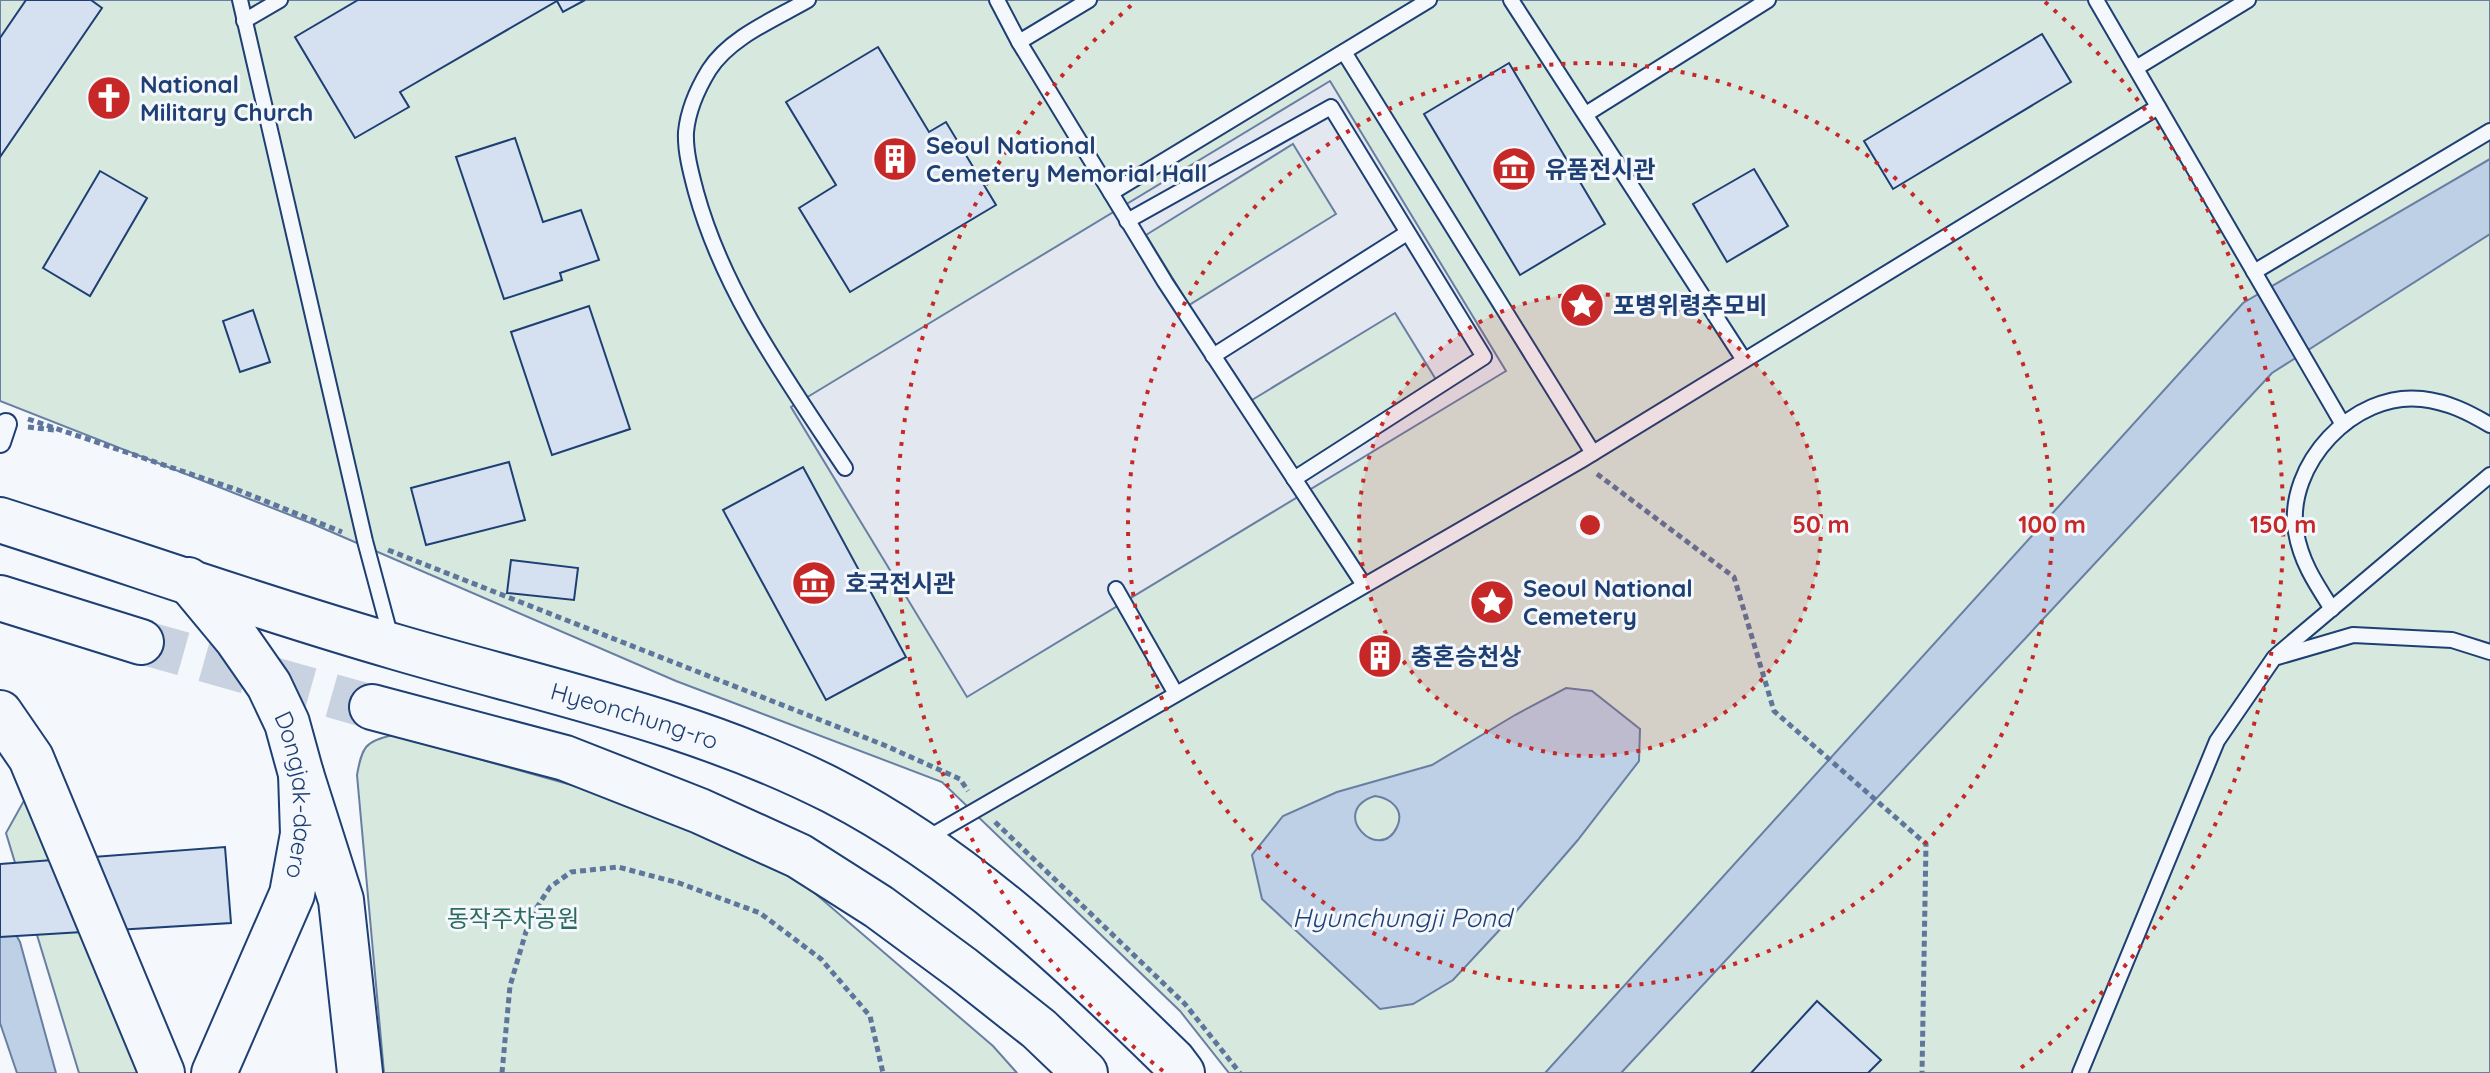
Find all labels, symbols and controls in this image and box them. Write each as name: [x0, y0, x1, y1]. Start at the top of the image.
place label: National Military Church: [140, 69, 313, 127]
church icon: National Military Church: [85, 74, 133, 122]
place label: Seoul National Cemetery Memorial Hall: [926, 130, 1207, 188]
building icon: Seoul National Cemetery Memorial Hall: [871, 135, 919, 183]
museum icon: 유품전시관: [1490, 145, 1538, 193]
place label: 유품전시관: [1545, 154, 1655, 184]
place icon: 포병위령추모비: [1558, 281, 1606, 329]
place label: 포병위령추모비: [1613, 290, 1768, 320]
text: 50 m: [1792, 509, 1850, 539]
text: 100 m: [2018, 509, 2086, 539]
text: 150 m: [2250, 509, 2316, 539]
centre of rings: [1576, 511, 1604, 539]
museum icon: 호국전시관: [790, 559, 838, 607]
place label: 호국전시관: [845, 568, 955, 598]
place label: Seoul National Cemetery: [1523, 573, 1693, 631]
place icon: Seoul National Cemetery: [1468, 578, 1516, 626]
building icon: 충혼승천상: [1356, 632, 1404, 680]
place label: 충혼승천상: [1411, 641, 1521, 671]
street label: Hyeonchung-ro: [547, 676, 723, 755]
street label: Dongjak-daero: [268, 706, 319, 881]
water label: Hyunchungji Pond: [1292, 901, 1515, 934]
park label: 동작주차공원: [447, 903, 579, 933]

